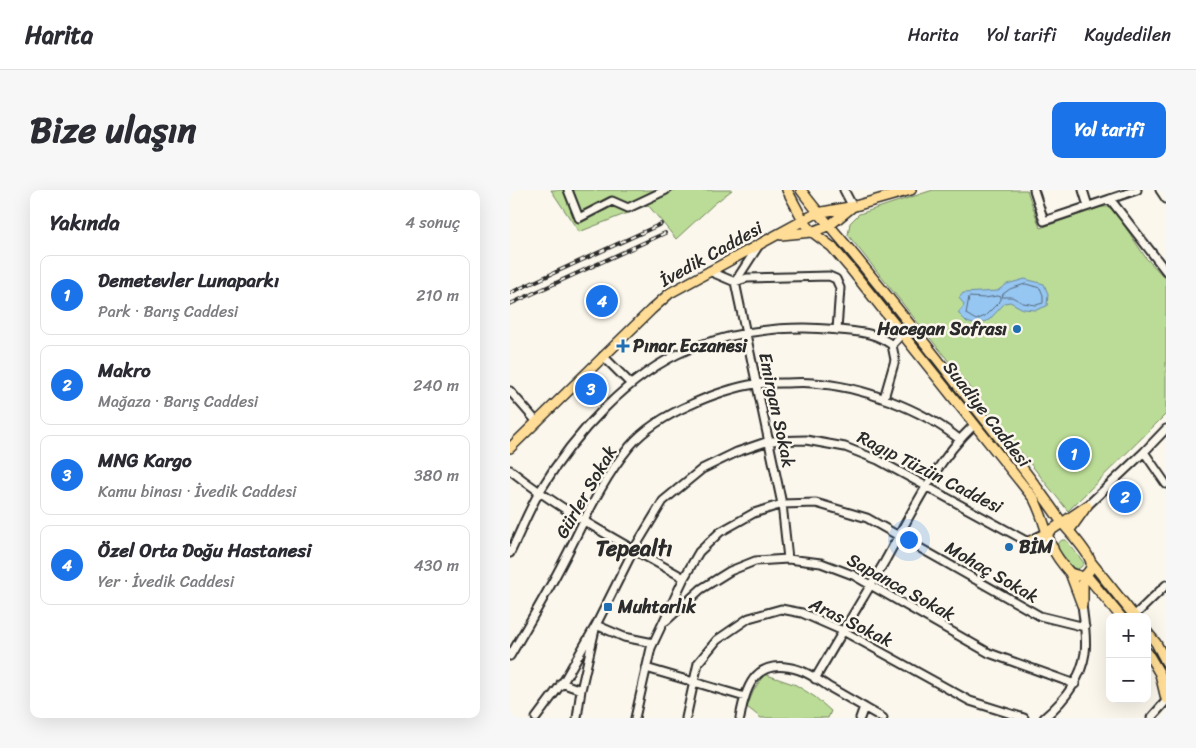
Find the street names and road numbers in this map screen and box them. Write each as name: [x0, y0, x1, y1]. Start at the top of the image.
street label: İvedik Caddesi: [652, 212, 770, 296]
street label: Emirgan Sokak: [749, 349, 805, 471]
street label: Suadiye Caddesi: [935, 353, 1040, 475]
street label: Ragıp Tüzün Caddesi: [852, 421, 1009, 523]
street label: Gürler Sokak: [546, 439, 626, 545]
street label: Mohaç Sokak: [939, 532, 1045, 612]
street label: Sapanca Sokak: [841, 544, 962, 630]
street label: Aras Sokak: [803, 587, 899, 656]

